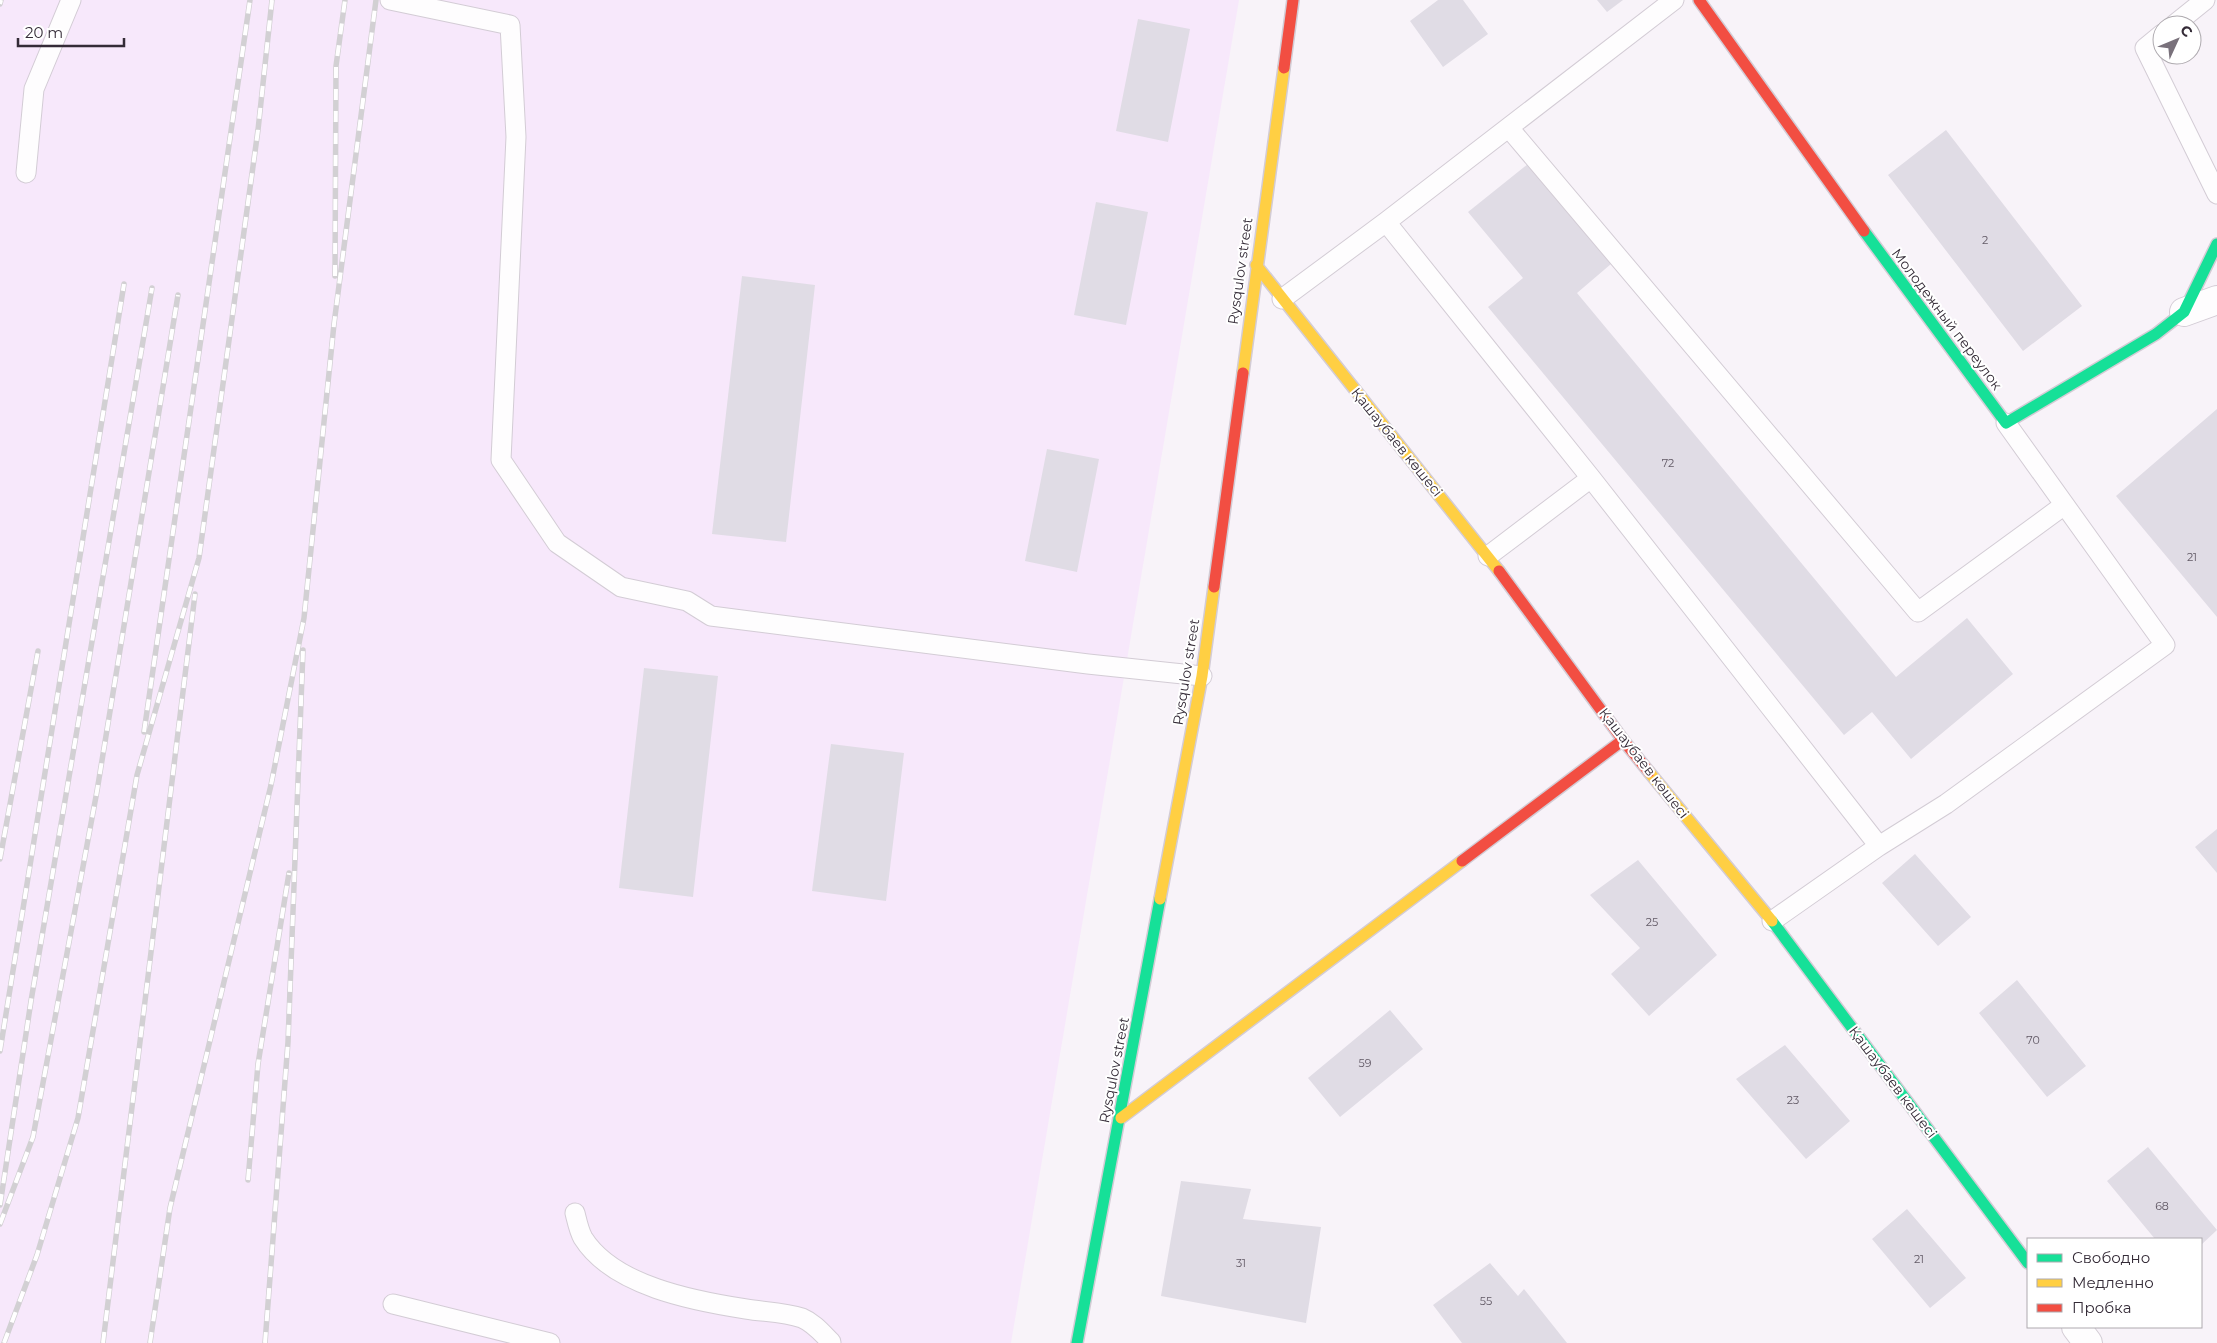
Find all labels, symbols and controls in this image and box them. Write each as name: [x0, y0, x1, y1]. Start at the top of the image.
scale bar: [18, 15, 124, 47]
north arrow: [2152, 15, 2202, 65]
text: С: [2176, 21, 2196, 41]
text: 20 m: [25, 23, 63, 42]
street label: Rysqulov street: [1224, 216, 1256, 325]
house number: 2: [1982, 233, 1988, 247]
street label: Молодежный переулок: [1888, 245, 2006, 393]
street label: Қашаубаев көшесі: [1347, 384, 1447, 500]
house number: 72: [1662, 456, 1674, 470]
house number: 21: [2187, 550, 2197, 564]
street label: Rysqulov street: [1169, 617, 1203, 726]
street label: Қашаубаев көшесі: [1595, 704, 1693, 822]
house number: 25: [1646, 915, 1658, 929]
street label: Rysqulov street: [1095, 1015, 1133, 1124]
street label: Қашаубаев көшесі: [1845, 1022, 1941, 1142]
house number: 70: [2026, 1033, 2040, 1047]
house number: 59: [1359, 1056, 1372, 1070]
house number: 23: [1787, 1093, 1799, 1107]
house number: 68: [2155, 1199, 2169, 1213]
legend: [2027, 1238, 2202, 1328]
text: Свободно: [2072, 1248, 2150, 1267]
house number: 21: [1914, 1252, 1924, 1266]
house number: 31: [1236, 1256, 1246, 1270]
text: Медленно: [2072, 1273, 2154, 1292]
house number: 55: [1480, 1294, 1492, 1308]
text: Пробка: [2072, 1298, 2131, 1317]

